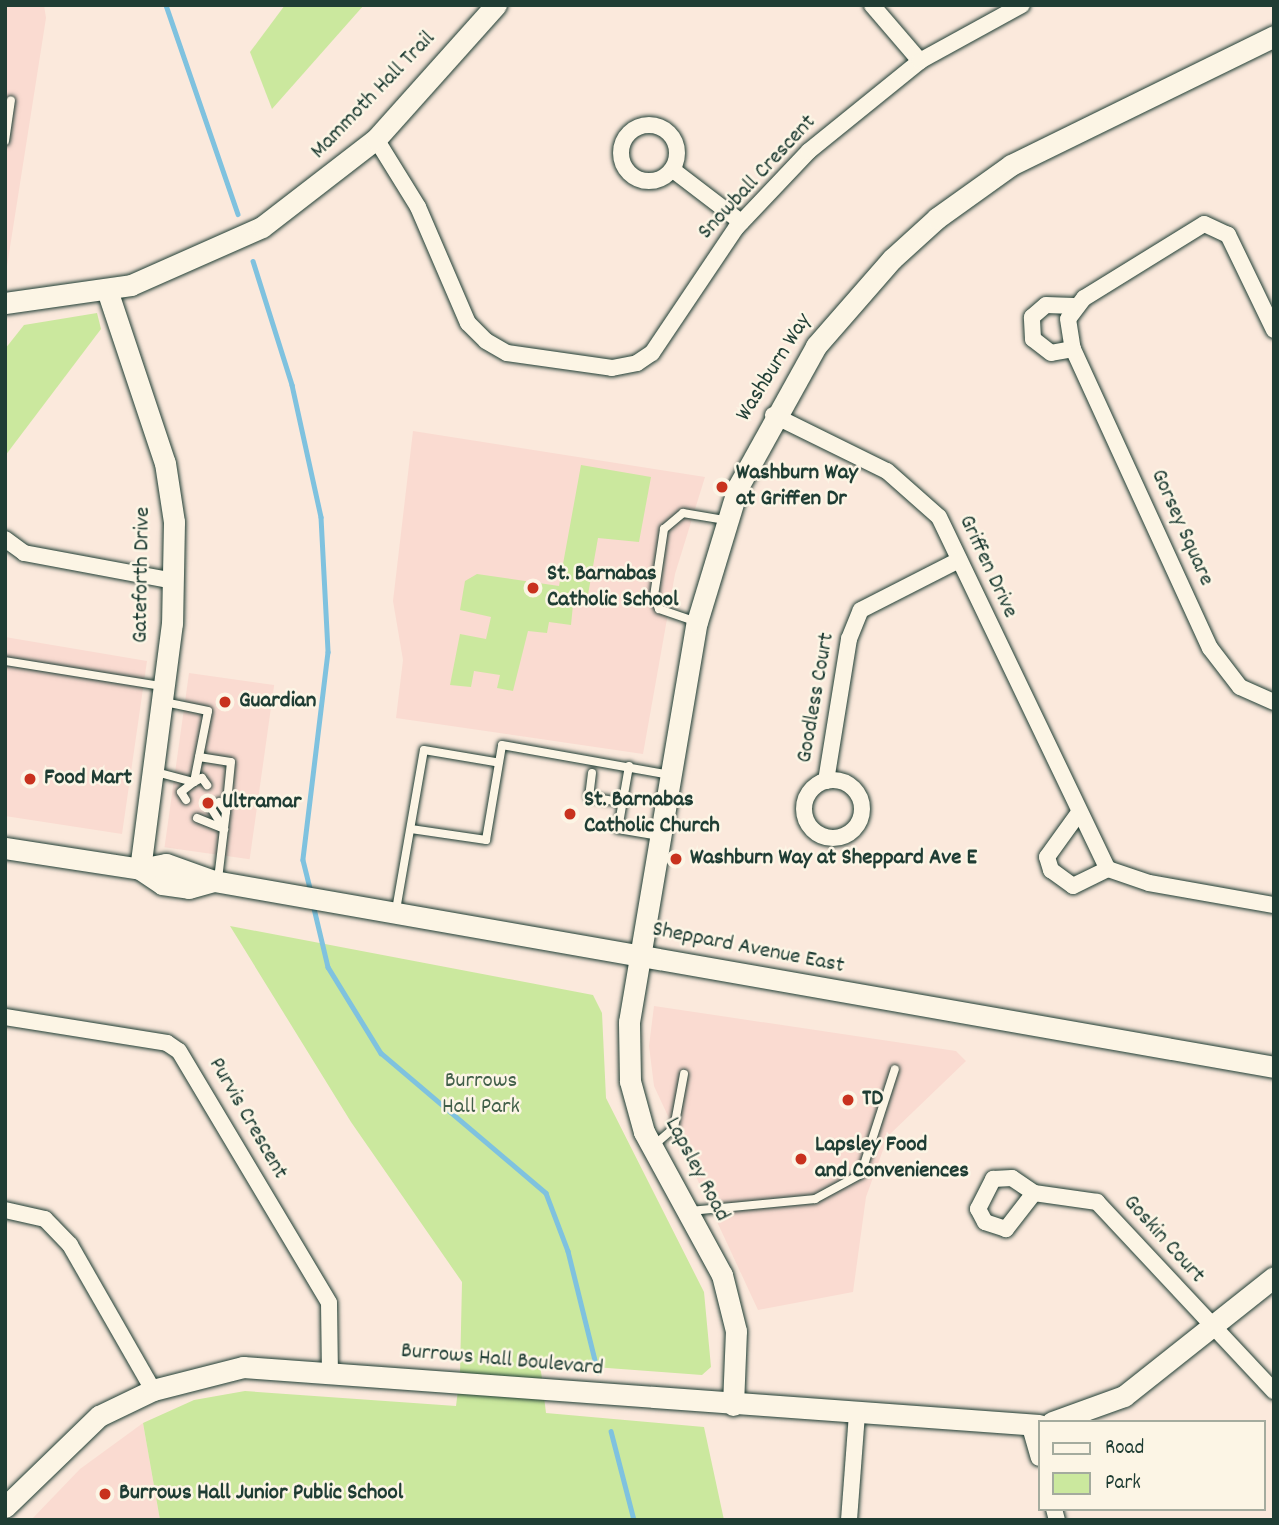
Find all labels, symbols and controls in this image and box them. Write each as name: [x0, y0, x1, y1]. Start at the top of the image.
street label: Mammoth Hall Trail: [306, 26, 442, 166]
street label: Snowball Crescent: [693, 110, 823, 246]
street label: Washburn Way: [731, 309, 819, 427]
place label: Washburn Way at Griffen Dr: [736, 460, 858, 514]
street label: Gorsey Square: [1143, 466, 1219, 590]
marker: Washburn Way at Griffen Dr: [714, 479, 730, 495]
street label: Gateforth Drive: [128, 507, 158, 643]
street label: Griffen Drive: [951, 511, 1023, 623]
place label: St. Barnabas Catholic School: [547, 561, 678, 615]
marker: St. Barnabas Catholic School: [525, 580, 541, 596]
street label: Goodless Court: [792, 631, 842, 765]
place label: Guardian: [239, 688, 316, 716]
marker: Guardian: [217, 694, 233, 710]
place label: Food Mart: [44, 765, 132, 793]
marker: Food Mart: [22, 771, 38, 787]
place label: St. Barnabas Catholic Church: [584, 787, 720, 841]
place label: Ultramar: [222, 789, 301, 817]
marker: Ultramar: [200, 795, 216, 811]
marker: St. Barnabas Catholic Church: [562, 806, 578, 822]
place label: Washburn Way at Sheppard Ave E: [690, 845, 977, 873]
marker: Washburn Way at Sheppard Ave E: [668, 851, 684, 867]
street label: Sheppard Avenue East: [650, 917, 846, 981]
street label: Purvis Crescent: [201, 1053, 293, 1185]
park label: Burrows Hall Park: [442, 1068, 520, 1122]
place label: TD: [862, 1086, 883, 1114]
marker: TD: [840, 1092, 856, 1108]
street label: Lapsley Road: [657, 1113, 735, 1227]
place label: Lapsley Food and Conveniences: [815, 1132, 969, 1186]
marker: Lapsley Food and Conveniences: [793, 1151, 809, 1167]
street label: Goskin Court: [1116, 1190, 1210, 1290]
street label: Burrows Hall Boulevard: [400, 1338, 604, 1384]
legend: [1038, 1420, 1265, 1511]
text: Road: [1105, 1434, 1144, 1464]
text: Park: [1105, 1469, 1141, 1499]
place label: Burrows Hall Junior Public School: [119, 1480, 403, 1508]
marker: Burrows Hall Junior Public School: [97, 1486, 113, 1502]

